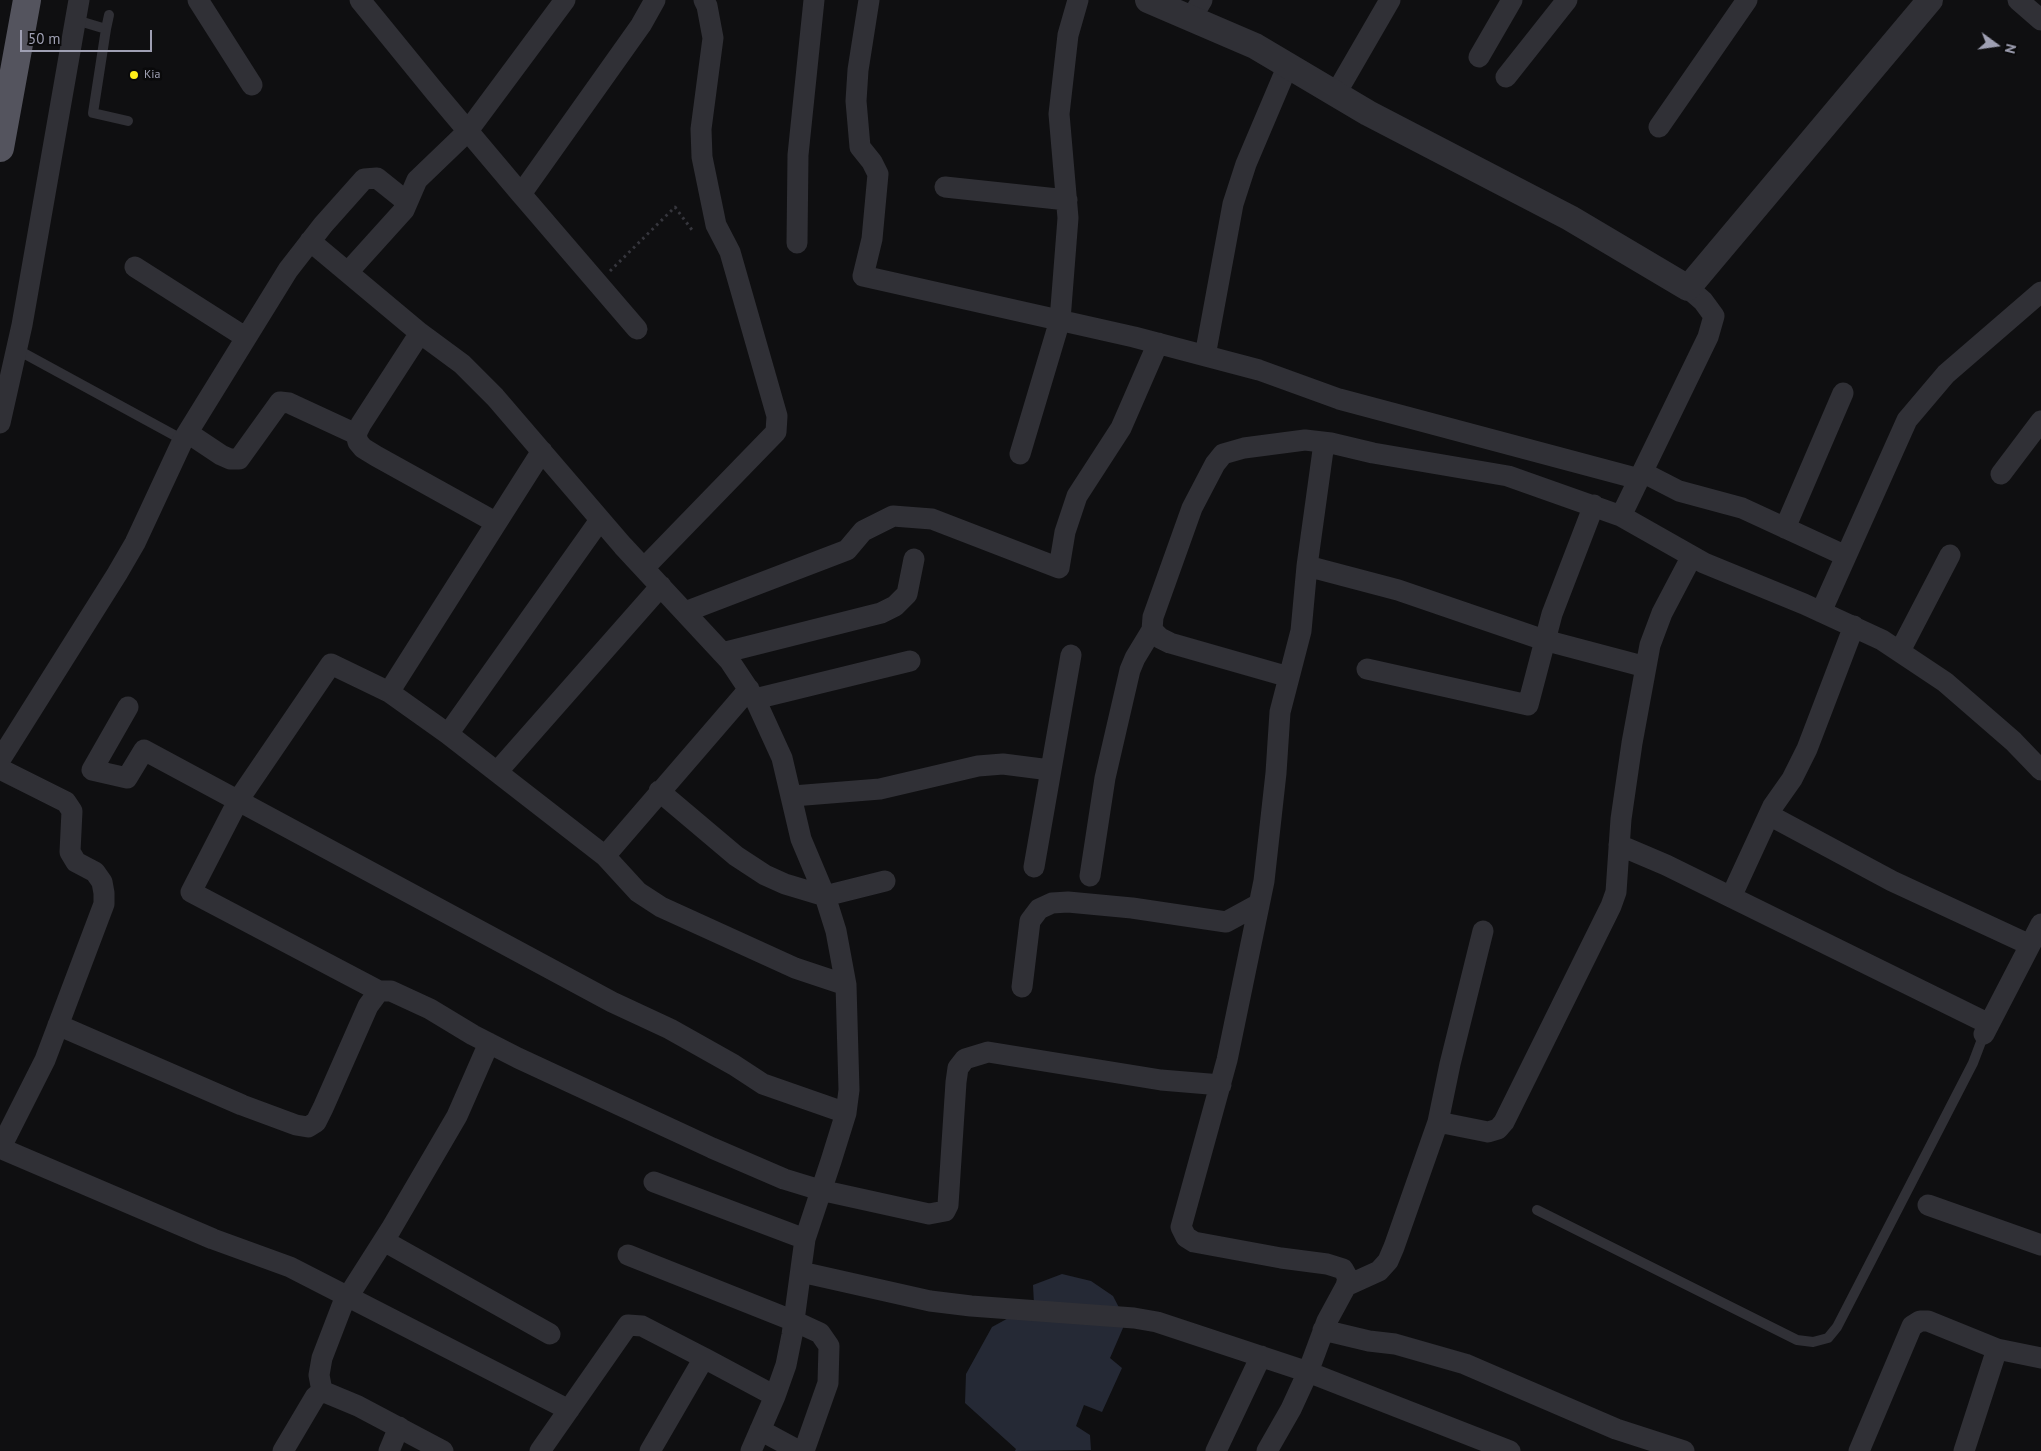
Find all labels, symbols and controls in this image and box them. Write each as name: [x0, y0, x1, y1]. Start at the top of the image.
scale bar: [22, 20, 155, 52]
north arrow: [1971, 20, 2021, 70]
text: 50 m: [28, 29, 61, 48]
text: N: [2001, 42, 2020, 55]
place label: Kia: [144, 68, 160, 82]
marker: Kia: [128, 69, 140, 81]

